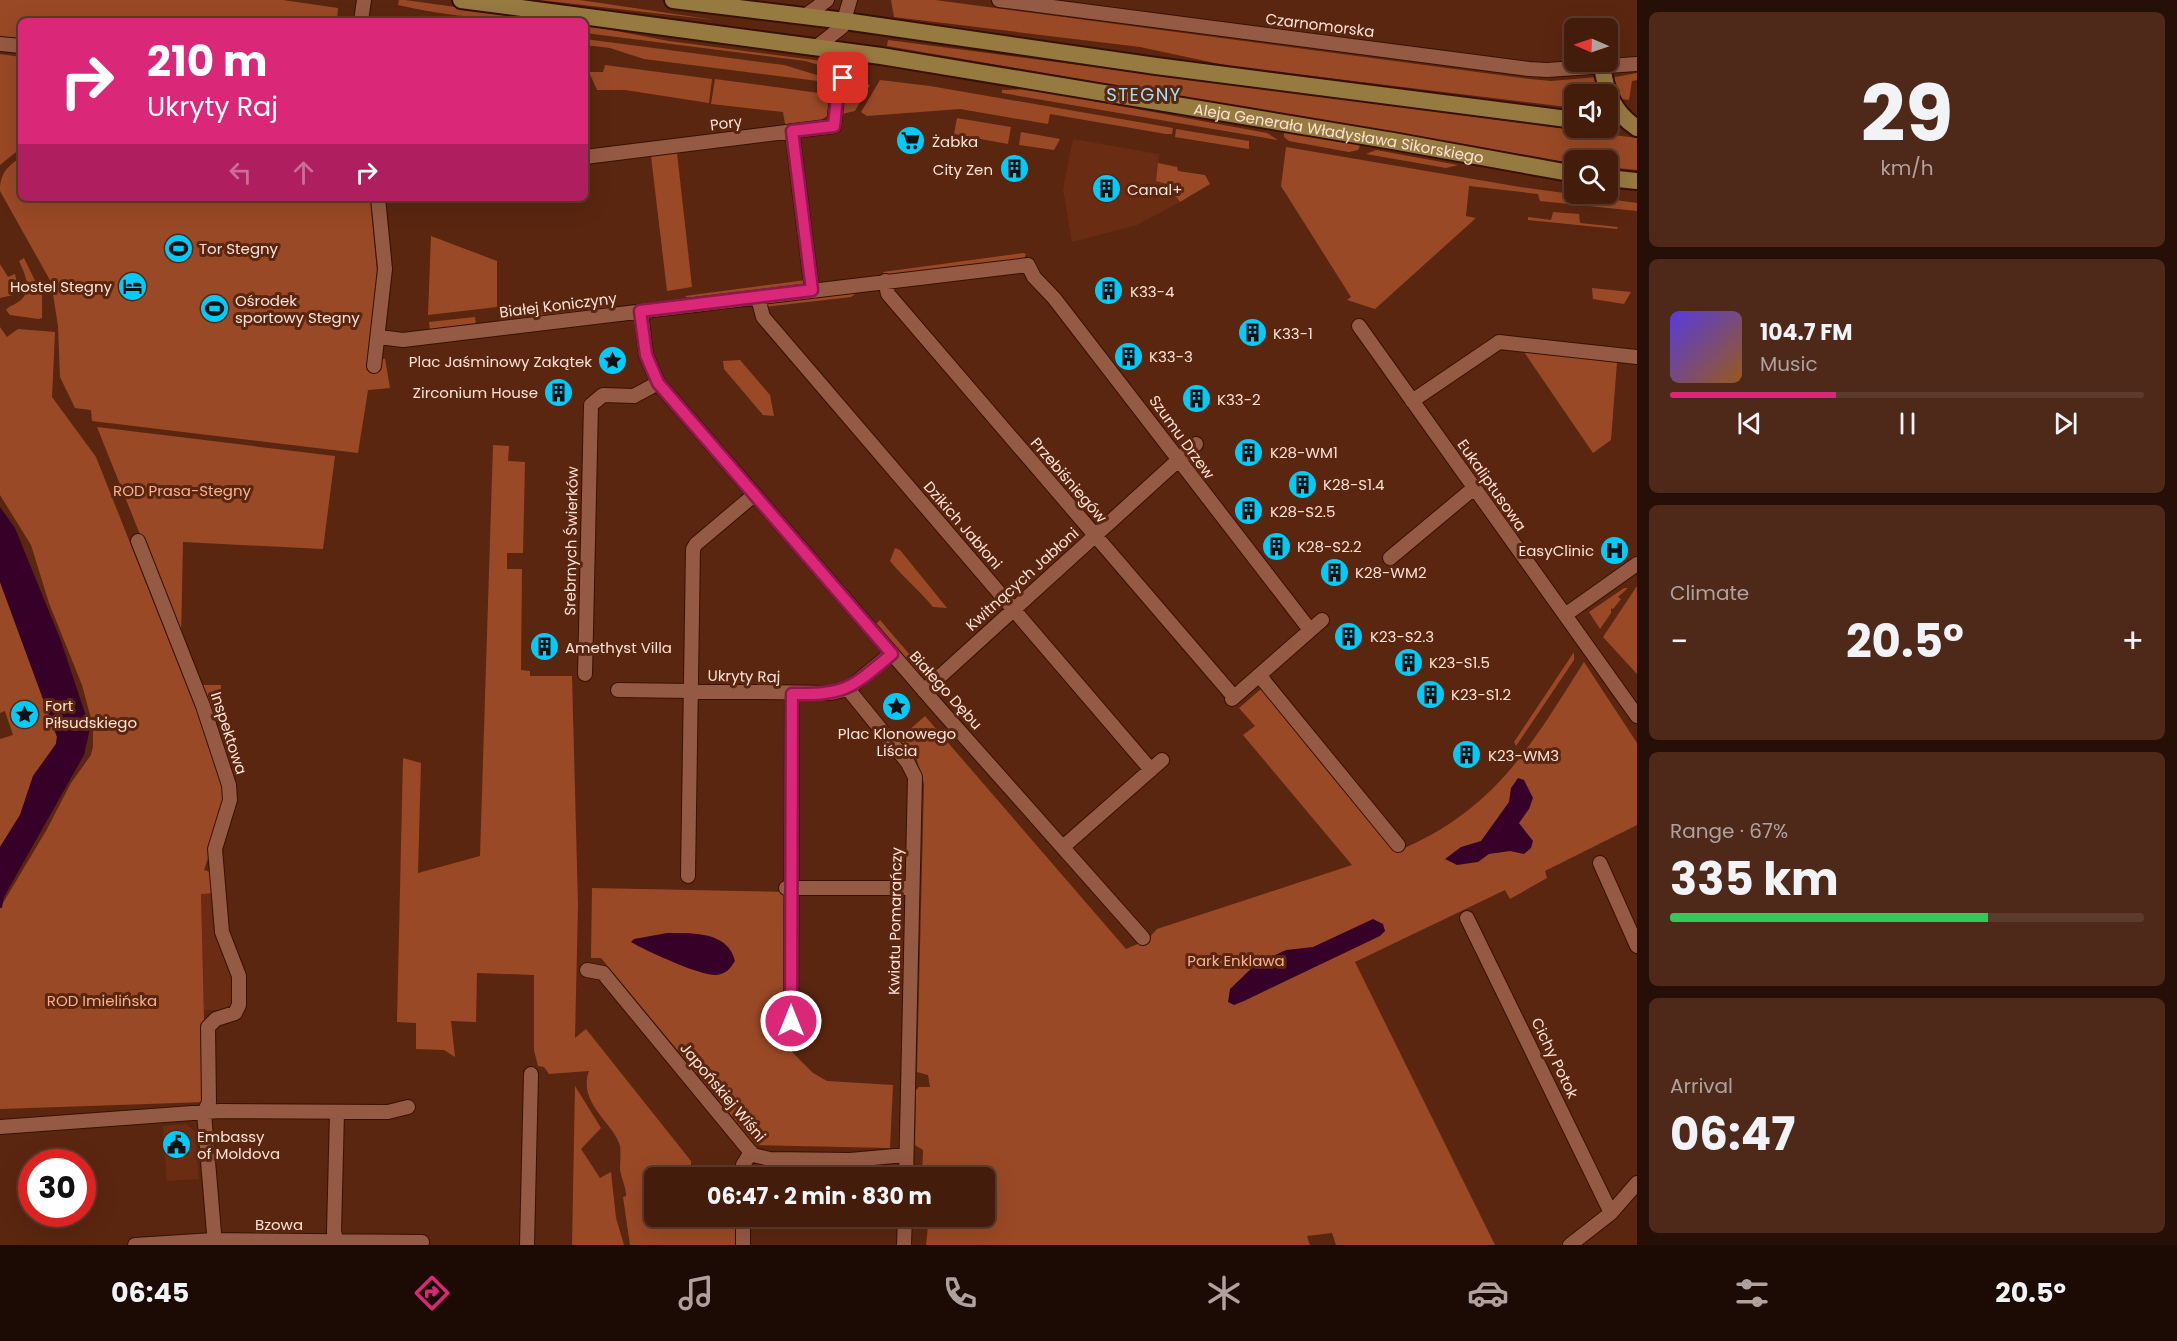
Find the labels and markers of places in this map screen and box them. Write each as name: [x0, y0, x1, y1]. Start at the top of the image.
pin: [817, 52, 868, 103]
supermarket icon: Żabka: [895, 125, 927, 157]
place label: Żabka: [932, 131, 978, 152]
building icon: City Zen: [998, 153, 1030, 185]
place label: City Zen: [933, 159, 993, 180]
building icon: Canal+: [1090, 173, 1122, 205]
place label: Canal+: [1127, 179, 1182, 200]
sports icon: Tor Stegny: [162, 232, 194, 264]
place label: Tor Stegny: [199, 238, 279, 259]
hotel icon: Hostel Stegny: [117, 270, 149, 302]
building icon: K33-4: [1093, 275, 1125, 307]
place label: Hostel Stegny: [10, 276, 113, 297]
place label: K33-4: [1130, 281, 1174, 302]
place label: Ośrodek sportowy Stegny: [235, 290, 360, 328]
sports icon: Ośrodek sportowy Stegny: [198, 293, 230, 325]
building icon: K33-1: [1236, 317, 1268, 349]
place label: K33-1: [1273, 323, 1313, 344]
building icon: K33-3: [1112, 340, 1144, 372]
place icon: Plac Jaśminowy Zakątek: [597, 345, 629, 377]
place label: K33-3: [1149, 346, 1193, 367]
place label: Plac Jaśminowy Zakątek: [409, 351, 592, 372]
building icon: Zirconium House: [543, 376, 575, 408]
place label: Zirconium House: [413, 382, 538, 403]
building icon: K33-2: [1180, 383, 1212, 415]
place label: K33-2: [1217, 389, 1261, 410]
building icon: K28-WM1: [1233, 436, 1265, 468]
place label: K28-WM1: [1270, 442, 1338, 463]
building icon: K28-S1.4: [1286, 468, 1318, 500]
place label: K28-S1.4: [1323, 474, 1385, 495]
building icon: K28-S2.5: [1233, 495, 1265, 527]
place label: K28-S2.5: [1270, 501, 1335, 522]
building icon: K28-S2.2: [1260, 530, 1292, 562]
hospital icon: EasyClinic: [1599, 534, 1631, 566]
place label: K28-S2.2: [1297, 536, 1362, 557]
place label: EasyClinic: [1519, 540, 1594, 561]
building icon: K28-WM2: [1318, 556, 1350, 588]
place label: K28-WM2: [1355, 562, 1427, 583]
building icon: K23-S2.3: [1333, 620, 1365, 652]
place label: K23-S2.3: [1370, 626, 1434, 647]
building icon: Amethyst Villa: [528, 631, 560, 663]
place label: Amethyst Villa: [565, 637, 672, 658]
building icon: K23-S1.5: [1392, 646, 1424, 678]
place label: K23-S1.5: [1429, 652, 1490, 673]
building icon: K23-S1.2: [1414, 678, 1446, 710]
place label: K23-S1.2: [1451, 684, 1511, 705]
place icon: Plac Klonowego Liścia: [881, 690, 913, 722]
place label: Fort Piłsudskiego: [45, 695, 137, 733]
place icon: Fort Piłsudskiego: [8, 698, 40, 730]
place label: Plac Klonowego Liścia: [838, 723, 956, 761]
building icon: K23-WM3: [1451, 739, 1483, 771]
place label: K23-WM3: [1488, 745, 1559, 766]
place label: Embassy of Moldova: [197, 1126, 280, 1164]
public building icon: Embassy of Moldova: [160, 1129, 192, 1161]

